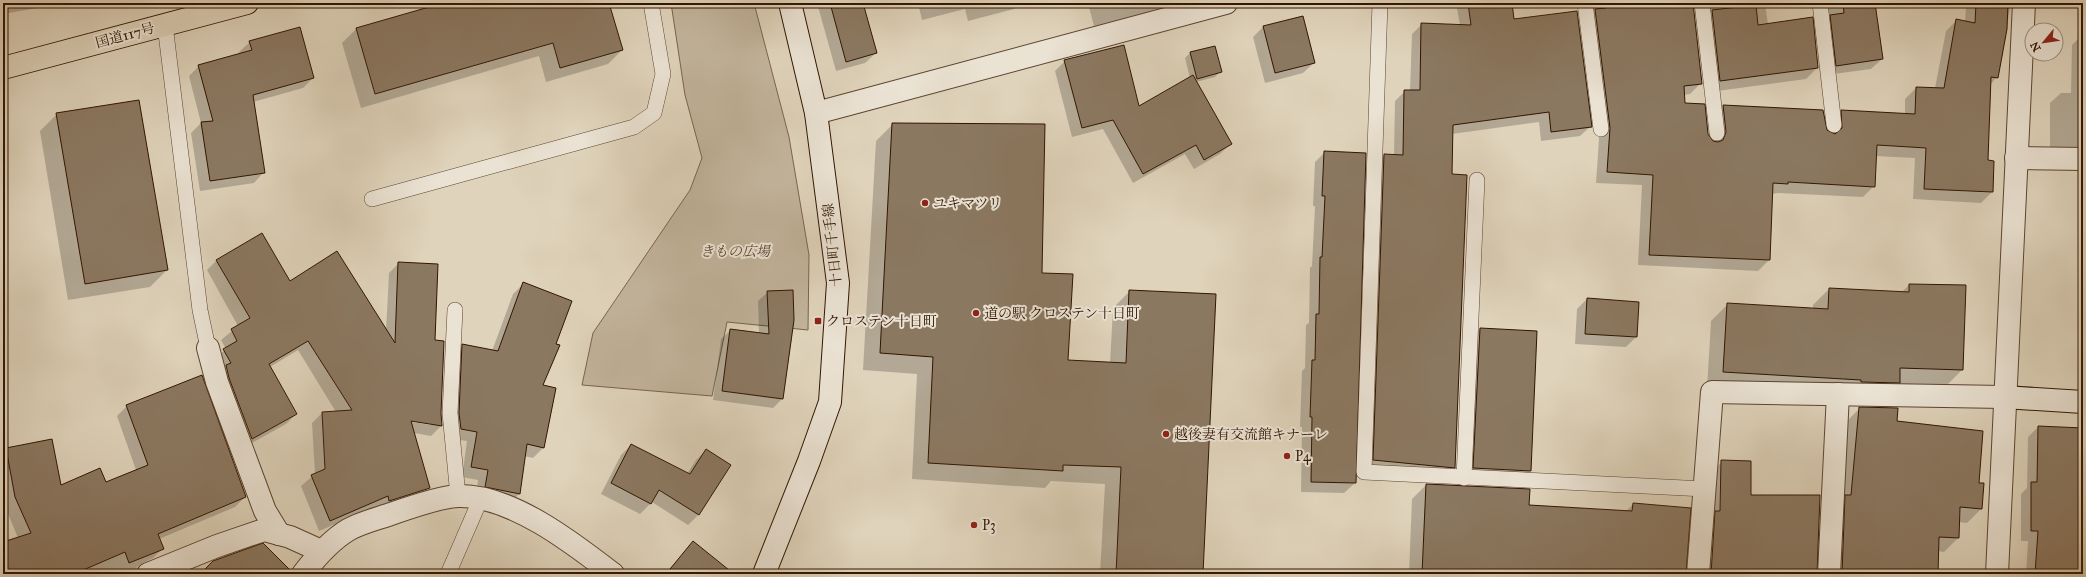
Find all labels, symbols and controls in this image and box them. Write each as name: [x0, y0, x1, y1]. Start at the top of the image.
street label: 国道117号: [94, 19, 157, 52]
north arrow: [2024, 22, 2064, 62]
text: N: [2027, 39, 2044, 54]
place label: ユキマツリ: [933, 195, 1003, 212]
marker: ユキマツリ: [920, 198, 930, 208]
street label: 十日町千手線: [820, 202, 845, 288]
park label: きもの広場: [700, 243, 772, 260]
place label: 道の駅 クロステン十日町: [984, 305, 1140, 322]
marker: 道の駅 クロステン十日町: [971, 308, 981, 318]
place label: クロステン十日町: [826, 313, 937, 330]
marker: クロステン十日町: [813, 316, 823, 326]
place label: 越後妻有交流館キナーレ: [1174, 426, 1328, 443]
marker: 越後妻有交流館キナーレ: [1161, 429, 1171, 439]
place label: P4: [1295, 448, 1312, 465]
marker: P4: [1282, 451, 1292, 461]
place label: P3: [982, 517, 996, 534]
marker: P3: [969, 520, 979, 530]

